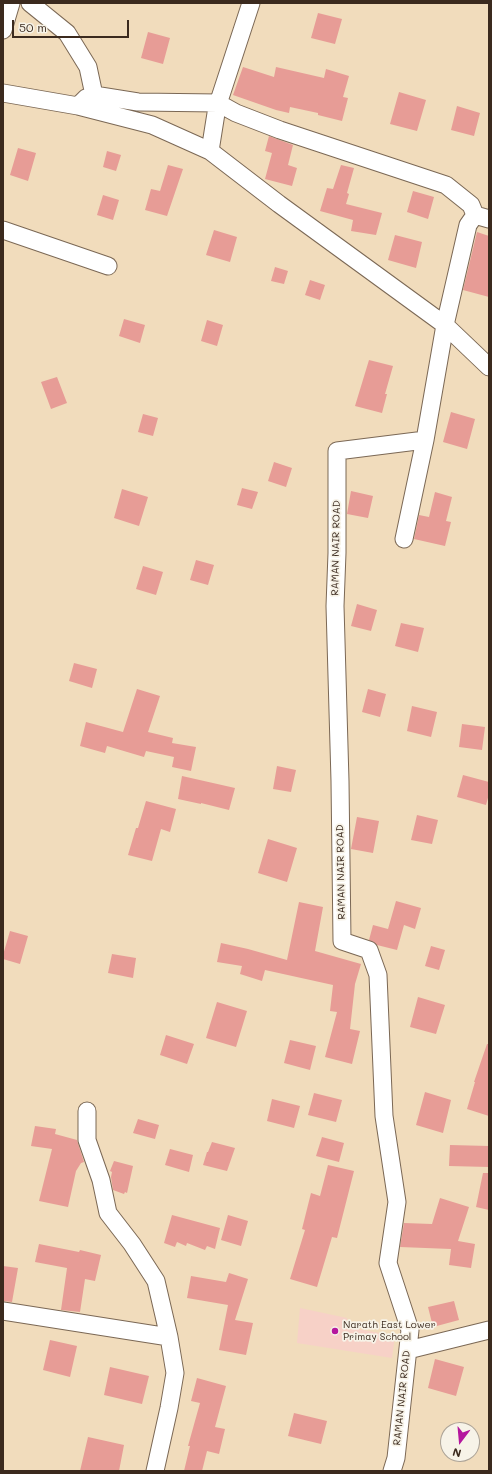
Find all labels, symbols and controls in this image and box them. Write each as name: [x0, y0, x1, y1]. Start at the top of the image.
scale bar: [14, 12, 131, 38]
text: 50 m: [19, 19, 47, 35]
street label: RAMAN NAIR ROAD: [329, 500, 343, 596]
street label: RAMAN NAIR ROAD: [334, 824, 348, 920]
place label: Narath East Lower Primay School: [343, 1319, 436, 1342]
marker: Narath East Lower Primay School: [330, 1326, 340, 1336]
street label: RAMAN NAIR ROAD: [391, 1350, 413, 1446]
north arrow: [440, 1422, 480, 1462]
text: N: [451, 1445, 463, 1461]

